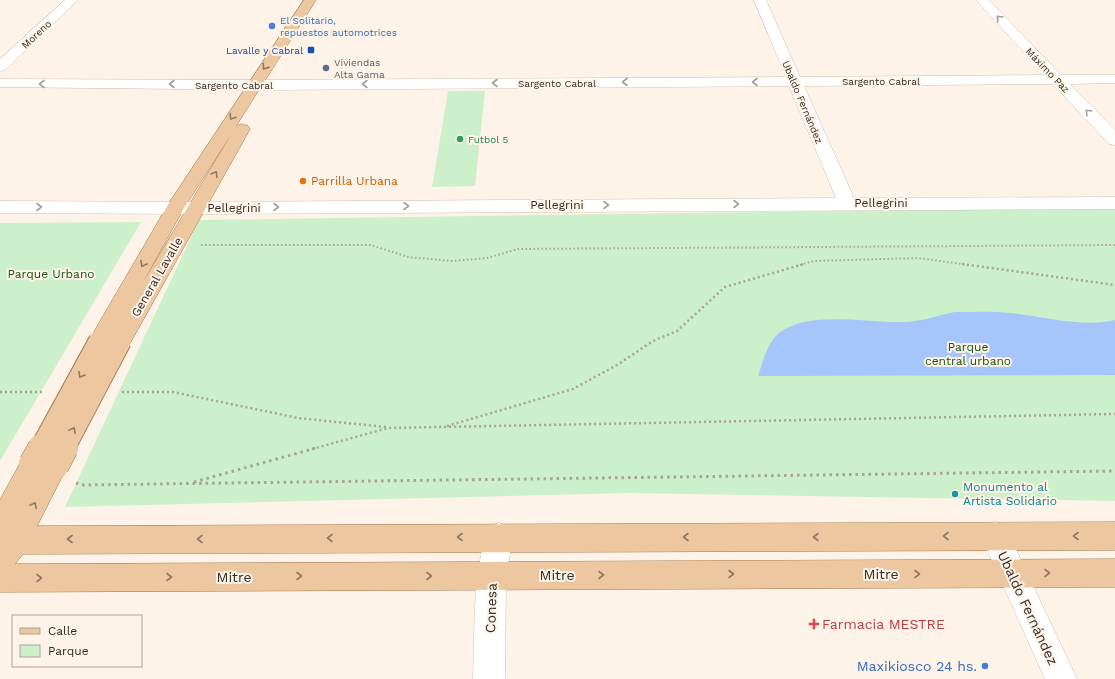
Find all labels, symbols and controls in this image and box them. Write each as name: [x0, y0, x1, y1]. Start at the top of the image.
place label: El Solitario, repuestos automotrices: [280, 15, 397, 38]
one-way arrow: [996, 15, 1003, 22]
street label: Moreno: [19, 18, 53, 51]
marker: El Solitario, repuestos automotrices: [267, 21, 277, 31]
place label: Lavalle y Cabral: [226, 45, 303, 56]
marker: Lavalle y Cabral: [306, 45, 316, 55]
street label: Máximo Paz: [1023, 46, 1072, 95]
place label: Viviendas Alta Gama: [334, 57, 385, 80]
street label: Ubaldo Fernández: [780, 59, 825, 145]
one-way arrow: [263, 63, 270, 70]
marker: Viviendas Alta Gama: [321, 63, 331, 73]
street label: Sargento Cabral: [842, 76, 920, 87]
one-way arrow: [752, 77, 758, 86]
street label: Sargento Cabral: [518, 78, 596, 89]
one-way arrow: [622, 78, 628, 86]
one-way arrow: [492, 79, 498, 87]
one-way arrow: [39, 80, 45, 88]
one-way arrow: [169, 80, 175, 88]
street label: Sargento Cabral: [195, 80, 273, 91]
one-way arrow: [362, 80, 368, 88]
one-way arrow: [1085, 109, 1093, 117]
one-way arrow: [229, 113, 237, 120]
marker: Futbol 5: [455, 134, 465, 144]
place label: Futbol 5: [468, 134, 508, 145]
one-way arrow: [210, 171, 217, 178]
place label: Parrilla Urbana: [311, 174, 398, 188]
marker: Parrilla Urbana: [298, 176, 308, 186]
street label: Pellegrini: [854, 196, 908, 210]
street label: Pellegrini: [530, 198, 584, 212]
one-way arrow: [733, 200, 739, 208]
street label: Pellegrini: [207, 201, 261, 215]
one-way arrow: [603, 201, 609, 209]
one-way arrow: [403, 202, 409, 210]
one-way arrow: [36, 203, 42, 211]
one-way arrow: [273, 203, 279, 211]
street label: General Lavalle: [129, 235, 186, 319]
one-way arrow: [141, 260, 148, 267]
park label: Parque Urbano: [7, 267, 95, 281]
park label: Parque central urbano: [925, 340, 1011, 368]
one-way arrow: [79, 371, 86, 379]
one-way arrow: [69, 427, 76, 434]
place label: Monumento al Artista Solidario: [963, 480, 1057, 508]
marker: Monumento al Artista Solidario: [950, 489, 960, 499]
one-way arrow: [29, 502, 36, 509]
one-way arrow: [943, 532, 949, 540]
one-way arrow: [1073, 532, 1079, 540]
one-way arrow: [457, 533, 463, 541]
one-way arrow: [683, 533, 689, 541]
one-way arrow: [813, 533, 819, 541]
one-way arrow: [327, 534, 333, 542]
one-way arrow: [67, 535, 73, 543]
one-way arrow: [197, 535, 203, 543]
street label: Ubaldo Fernández: [995, 548, 1061, 668]
street label: Mitre: [863, 566, 899, 582]
street label: Mitre: [539, 567, 575, 583]
street label: Mitre: [216, 569, 252, 585]
one-way arrow: [1044, 569, 1050, 577]
one-way arrow: [728, 570, 734, 579]
one-way arrow: [914, 570, 920, 578]
one-way arrow: [598, 571, 604, 579]
one-way arrow: [296, 572, 302, 580]
one-way arrow: [426, 572, 432, 580]
one-way arrow: [166, 573, 172, 581]
one-way arrow: [36, 574, 42, 582]
street label: Conesa: [482, 583, 500, 633]
legend: [12, 615, 142, 667]
place label: Farmacia MESTRE: [822, 616, 945, 632]
marker: Farmacia MESTRE: [809, 619, 819, 629]
text: Calle: [48, 624, 77, 638]
text: Parque: [48, 644, 89, 658]
place label: Maxikiosco 24 hs.: [857, 658, 977, 674]
marker: Maxikiosco 24 hs.: [980, 661, 990, 671]

